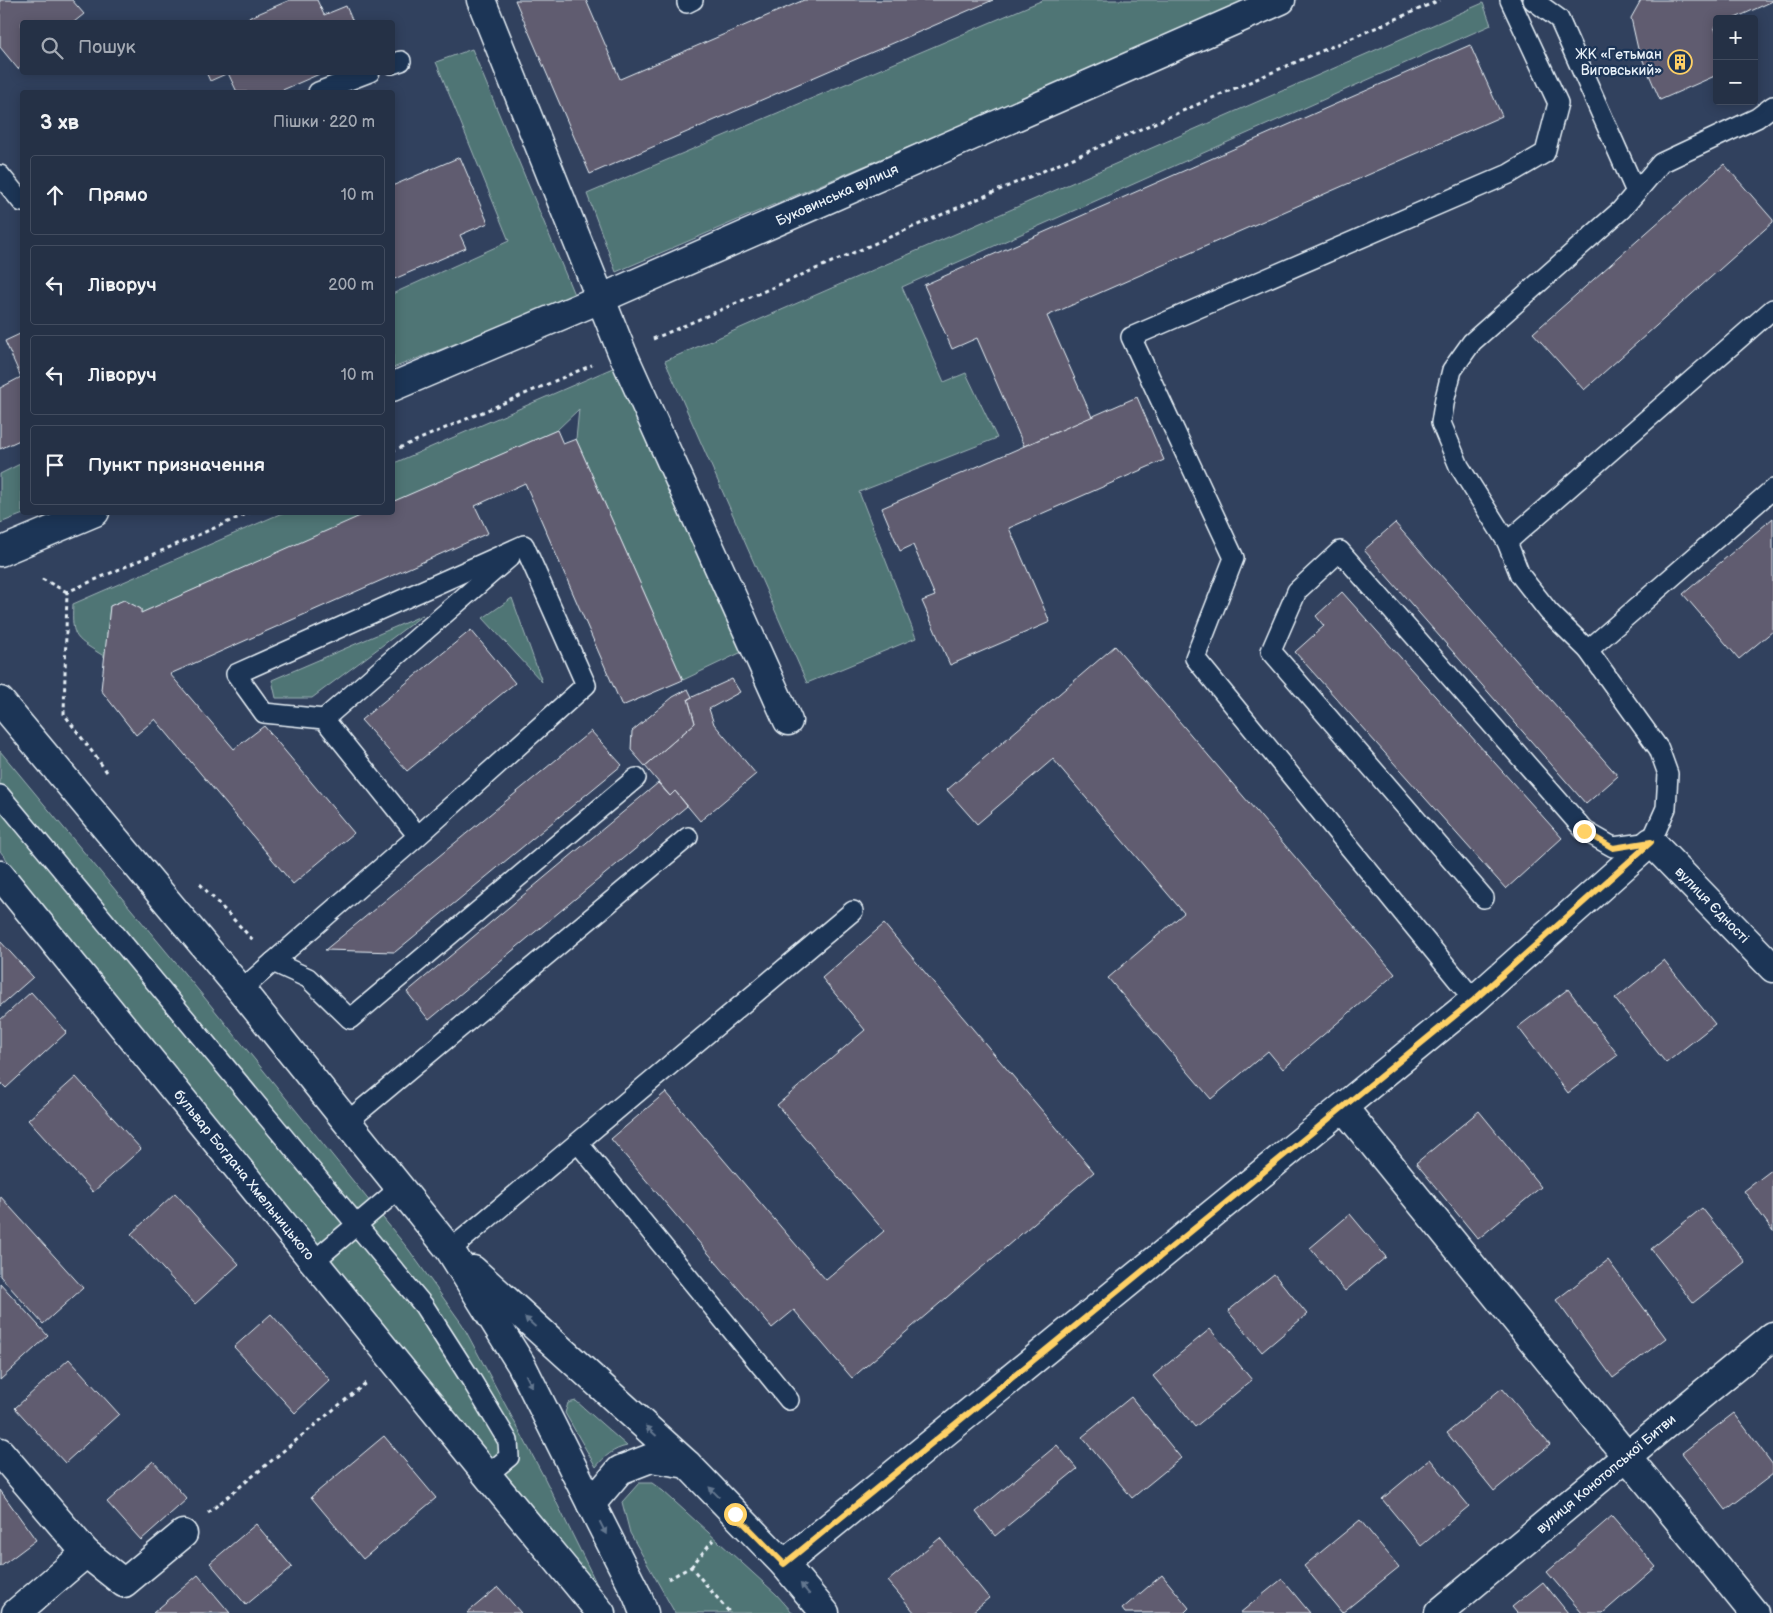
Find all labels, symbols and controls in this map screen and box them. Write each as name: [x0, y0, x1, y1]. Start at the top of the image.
map controls: [1713, 15, 1758, 105]
button: +: [1713, 15, 1758, 60]
search box: [20, 20, 395, 75]
icon: search: [38, 34, 66, 62]
text: Пошук: [78, 36, 136, 59]
place label: ЖК «Гетьман Виговський»: [1575, 46, 1662, 79]
building icon: ЖК «Гетьман Виговський»: [1667, 49, 1693, 75]
button: −: [1713, 60, 1758, 105]
text: 3 хв: [40, 110, 79, 135]
text: Пішки · 220 m: [273, 113, 375, 132]
street label: Буковинська вулиця: [773, 160, 901, 230]
icon: ahead: [41, 181, 69, 209]
text: Прямо: [88, 184, 148, 207]
text: 10 m: [341, 186, 374, 205]
icon: left: [41, 271, 69, 299]
text: Ліворуч: [88, 274, 157, 297]
text: 200 m: [328, 276, 374, 295]
icon: left: [41, 361, 69, 389]
text: Ліворуч: [88, 364, 157, 387]
text: 10 m: [341, 366, 374, 385]
icon: arrive: [41, 451, 69, 479]
text: Пункт призначення: [88, 454, 265, 477]
route end: [1573, 820, 1596, 843]
street label: вулиця Єдності: [1671, 863, 1753, 947]
street label: бульвар Богдана Хмельницького: [170, 1087, 318, 1263]
one-way arrow: [525, 1316, 537, 1328]
one-way arrow: [525, 1374, 533, 1389]
street label: вулиця Конотопської Битви: [1533, 1411, 1679, 1537]
one-way arrow: [645, 1425, 657, 1437]
one-way arrow: [708, 1486, 720, 1498]
route start: [724, 1503, 747, 1526]
one-way arrow: [599, 1521, 607, 1535]
one-way arrow: [799, 1582, 810, 1595]

